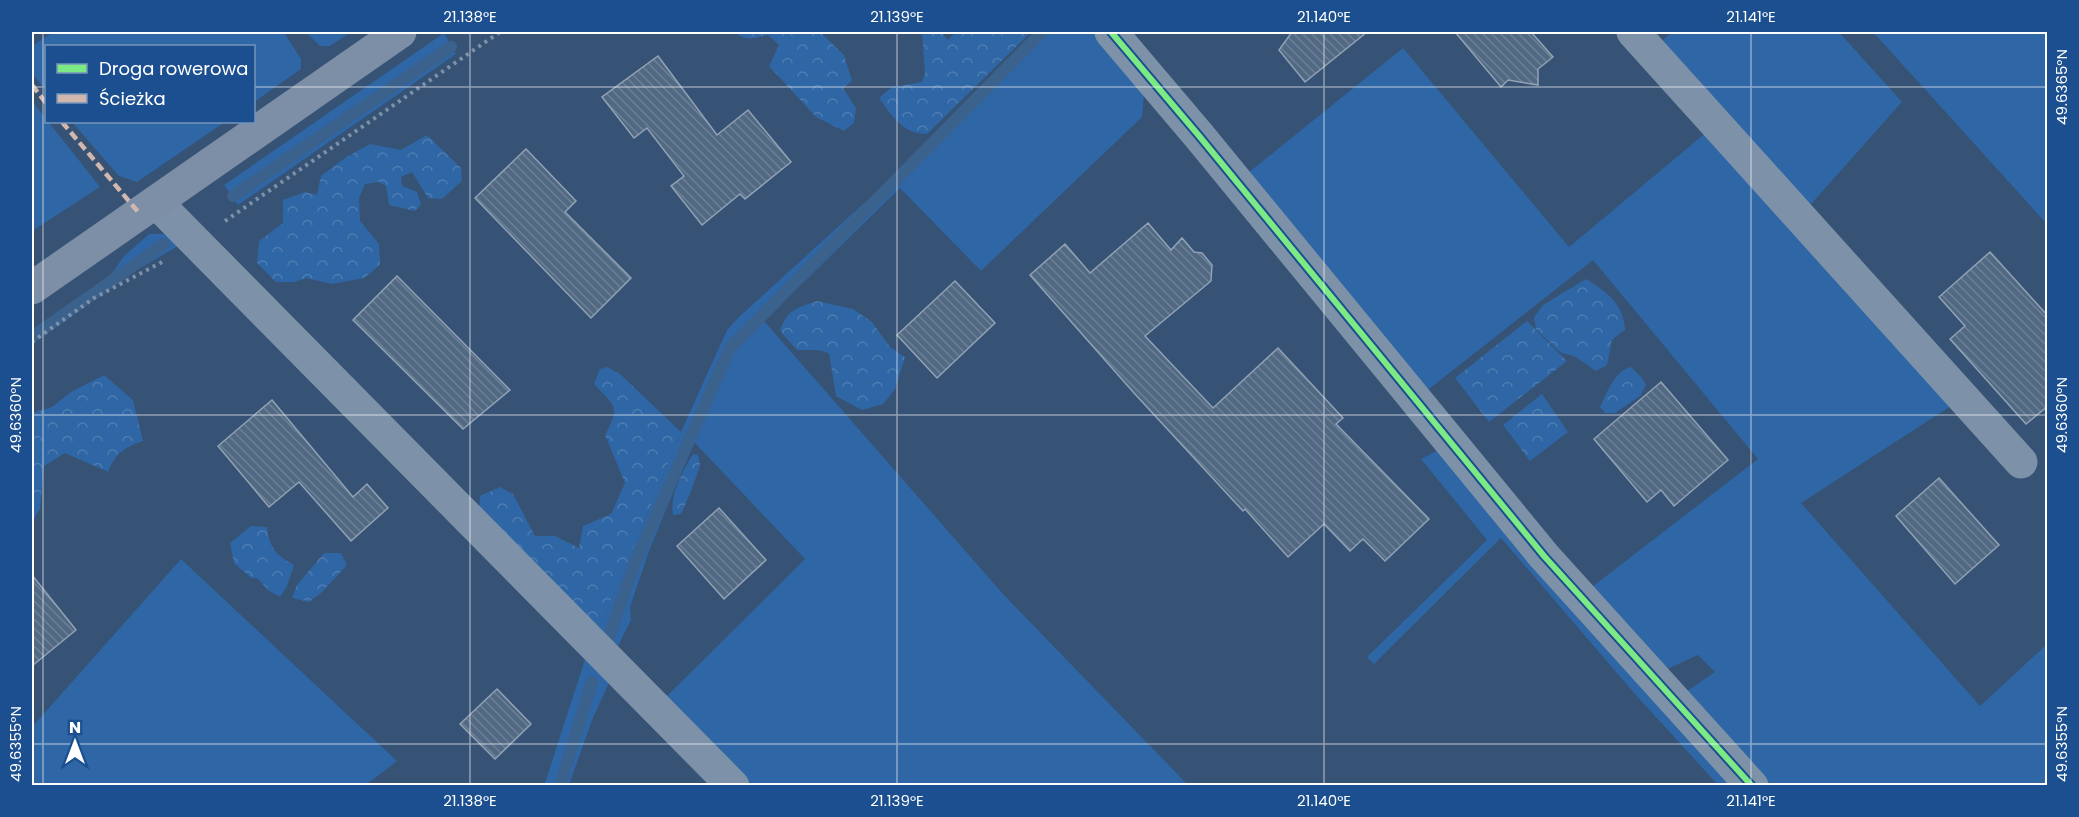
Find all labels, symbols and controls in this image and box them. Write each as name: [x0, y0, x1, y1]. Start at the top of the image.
text: 21.138°E: [443, 6, 497, 27]
text: 21.139°E: [870, 6, 924, 27]
text: 21.140°E: [1297, 6, 1351, 27]
text: 21.141°E: [1726, 6, 1776, 27]
legend: [45, 45, 255, 123]
text: 49.6365°N: [2051, 49, 2072, 125]
text: Droga rowerowa: [99, 56, 248, 81]
text: Ścieżka: [99, 86, 166, 111]
text: 49.6360°N: [5, 377, 26, 453]
text: 49.6360°N: [2051, 377, 2072, 453]
text: 49.6355°N: [5, 706, 26, 782]
text: 49.6355°N: [2051, 706, 2072, 782]
north arrow: [45, 712, 105, 772]
text: N: [69, 716, 81, 739]
text: 21.138°E: [443, 790, 497, 811]
text: 21.139°E: [870, 790, 924, 811]
text: 21.140°E: [1297, 790, 1351, 811]
text: 21.141°E: [1726, 790, 1776, 811]

